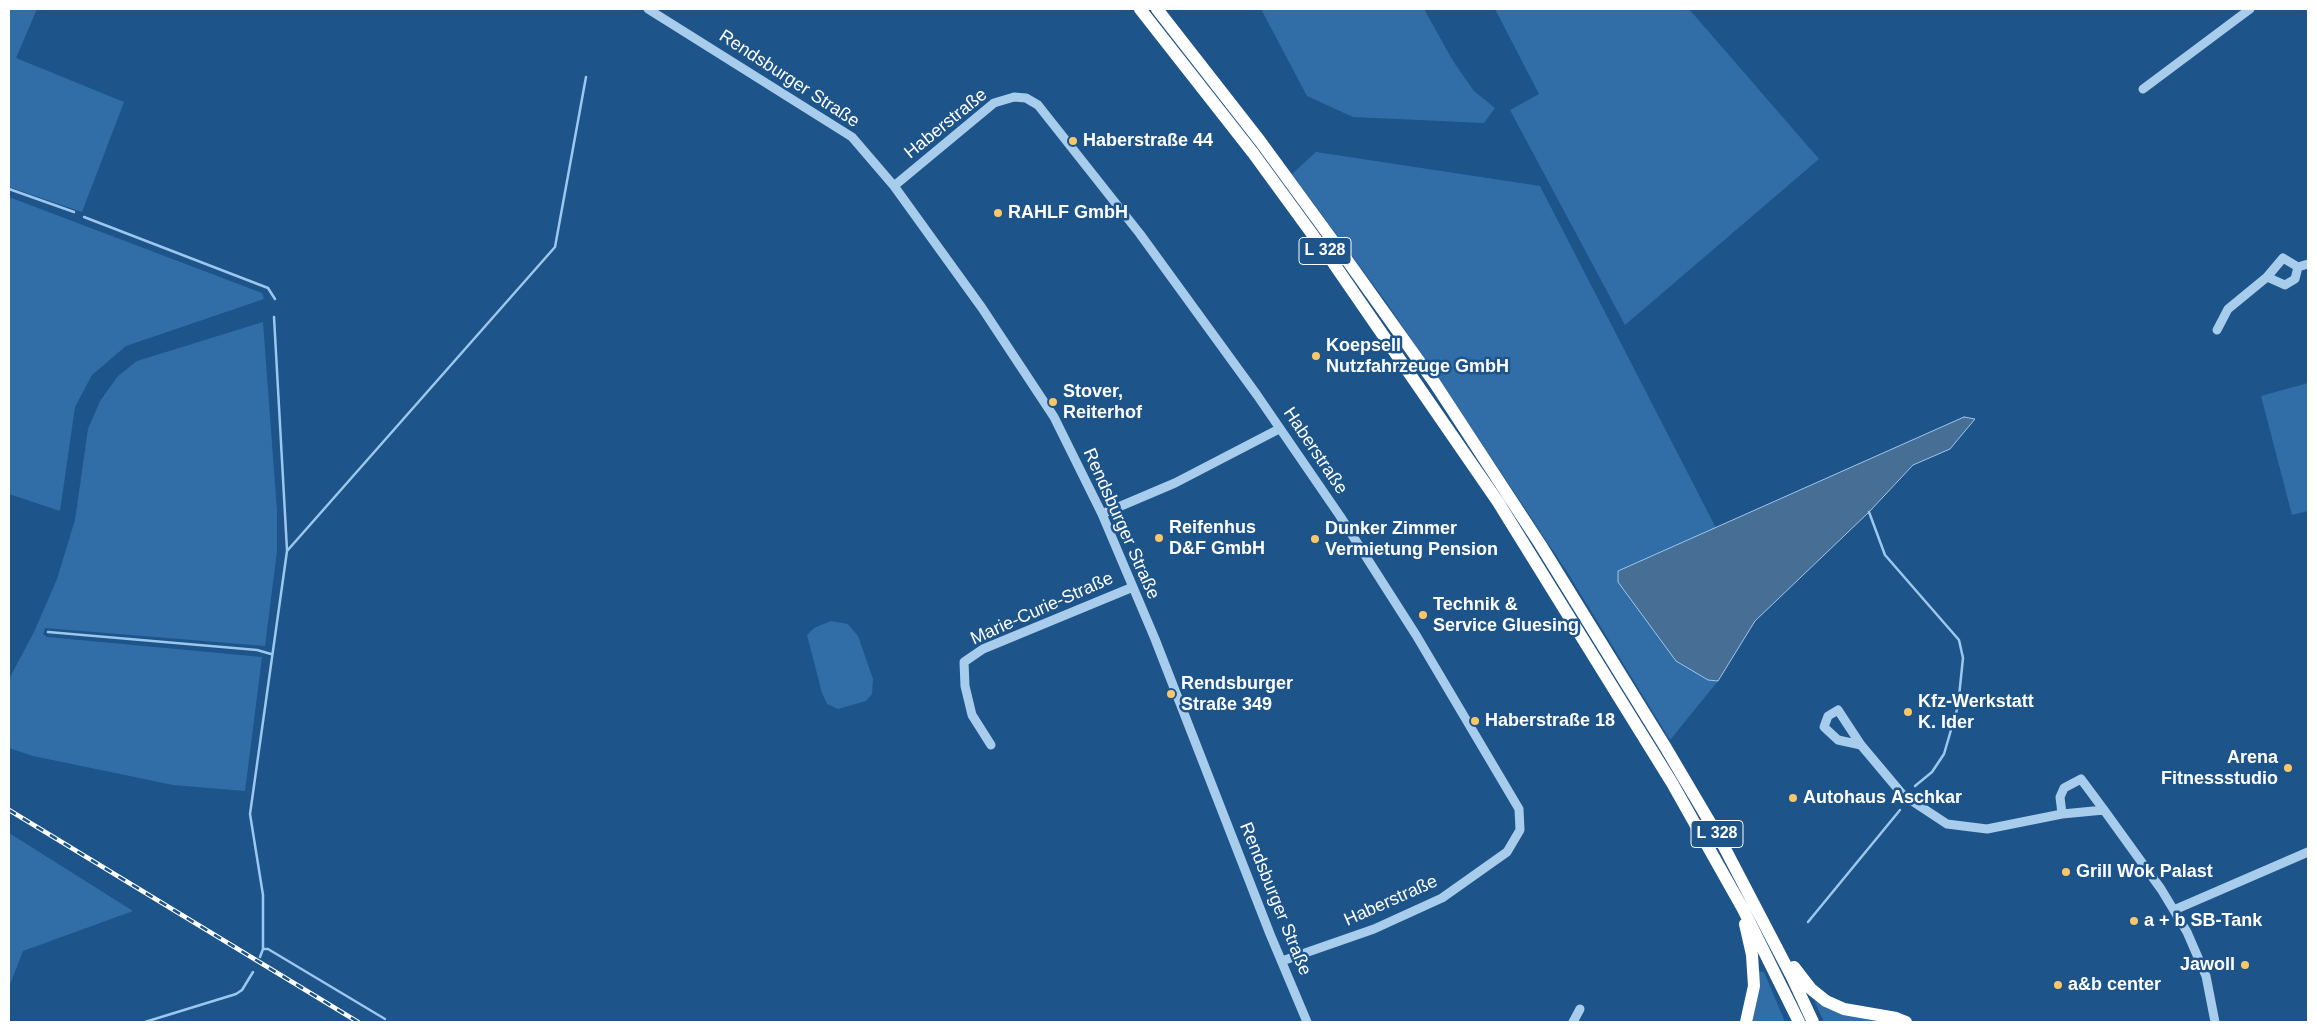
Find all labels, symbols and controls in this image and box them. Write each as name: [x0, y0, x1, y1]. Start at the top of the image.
street label: Rendsburger Straße: [715, 26, 863, 132]
street label: Haberstraße: [900, 84, 992, 164]
place label: Haberstraße 44: [1083, 130, 1213, 152]
marker: Haberstraße 44: [1067, 135, 1079, 147]
place label: RAHLF GmbH: [1008, 202, 1128, 224]
marker: RAHLF GmbH: [992, 207, 1004, 219]
road number: L 328: [1299, 238, 1351, 264]
place label: Koepsell Nutzfahrzeuge GmbH: [1326, 335, 1509, 378]
marker: Koepsell Nutzfahrzeuge GmbH: [1310, 350, 1322, 362]
place label: Stover, Reiterhof: [1063, 381, 1142, 424]
marker: Stover, Reiterhof: [1047, 396, 1059, 408]
street label: Haberstraße: [1278, 403, 1352, 499]
street label: Rendsburger Straße: [1078, 445, 1164, 603]
place label: Reifenhus D&F GmbH: [1169, 517, 1265, 560]
place label: Dunker Zimmer Vermietung Pension: [1325, 518, 1498, 560]
marker: Reifenhus D&F GmbH: [1153, 532, 1165, 544]
marker: Dunker Zimmer Vermietung Pension: [1309, 533, 1321, 545]
street label: Marie-Curie-Straße: [967, 568, 1117, 650]
place label: Technik & Service Gluesing: [1433, 594, 1579, 636]
marker: Technik & Service Gluesing: [1417, 609, 1429, 621]
place label: Rendsburger Straße 349: [1181, 673, 1293, 716]
marker: Rendsburger Straße 349: [1165, 688, 1177, 700]
place label: Kfz-Werkstatt K. Ider: [1918, 691, 2034, 734]
marker: Kfz-Werkstatt K. Ider: [1902, 706, 1914, 718]
place label: Haberstraße 18: [1485, 710, 1615, 732]
marker: Haberstraße 18: [1469, 715, 1481, 727]
place label: Arena Fitnessstudio: [2161, 747, 2278, 790]
marker: Arena Fitnessstudio: [2282, 762, 2294, 774]
place label: Autohaus Aschkar: [1803, 787, 1962, 809]
marker: Autohaus Aschkar: [1787, 792, 1799, 804]
street label: Rendsburger Straße: [1234, 819, 1316, 979]
road number: L 328: [1691, 821, 1743, 848]
place label: Grill Wok Palast: [2076, 861, 2213, 883]
marker: Grill Wok Palast: [2060, 866, 2072, 878]
street label: Haberstraße: [1341, 871, 1441, 931]
place label: a + b SB-Tank: [2144, 910, 2262, 932]
marker: a + b SB-Tank: [2128, 915, 2140, 927]
place label: Jawoll: [2180, 954, 2235, 976]
marker: Jawoll: [2239, 959, 2251, 971]
place label: a&b center: [2068, 974, 2161, 996]
marker: a&b center: [2052, 979, 2064, 991]

